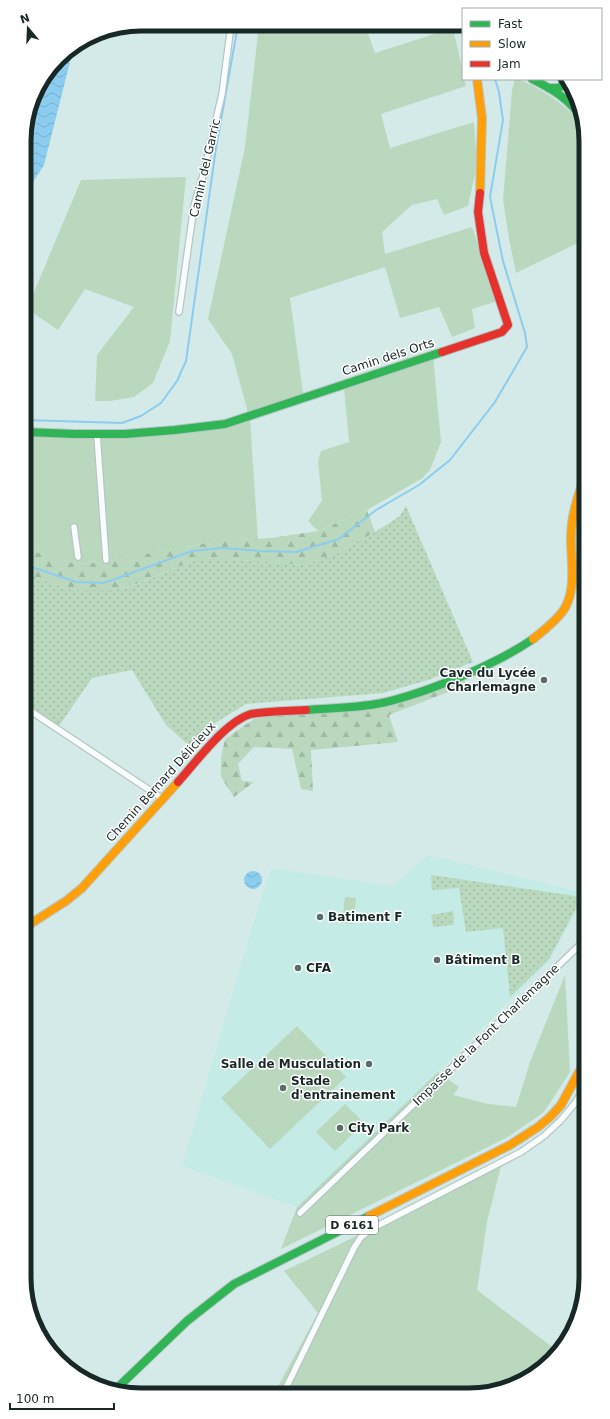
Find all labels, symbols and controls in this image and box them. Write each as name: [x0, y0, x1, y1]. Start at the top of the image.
north arrow: [8, 8, 48, 48]
legend: [462, 8, 602, 80]
text: N: [18, 11, 31, 27]
text: Fast: [498, 17, 522, 31]
text: Slow: [498, 37, 526, 51]
text: Jam: [497, 57, 521, 71]
street label: Camin del Garric: [187, 117, 223, 219]
street label: Camin dels Orts: [340, 336, 436, 378]
place label: Cave du Lycée Charlemagne: [440, 666, 536, 694]
marker: Cave du Lycée Charlemagne: [539, 675, 549, 685]
street label: Chemin Bernard Délicieux: [103, 719, 219, 845]
place label: Batiment F: [328, 910, 402, 924]
marker: Batiment F: [315, 912, 325, 922]
place label: Bâtiment B: [445, 953, 520, 967]
marker: Bâtiment B: [432, 955, 442, 965]
place label: CFA: [306, 961, 332, 975]
street label: Impasse de la Font Charlemagne: [410, 961, 562, 1109]
marker: CFA: [293, 963, 303, 973]
place label: Salle de Musculation: [221, 1057, 361, 1071]
marker: Salle de Musculation: [364, 1059, 374, 1069]
place label: Stade d'entrainement: [291, 1074, 396, 1102]
marker: Stade d'entrainement: [278, 1083, 288, 1093]
place label: City Park: [348, 1121, 410, 1135]
marker: City Park: [335, 1123, 345, 1133]
road number: D 6161: [326, 1216, 378, 1234]
scale bar: [10, 1385, 114, 1411]
text: 100 m: [16, 1392, 54, 1406]

